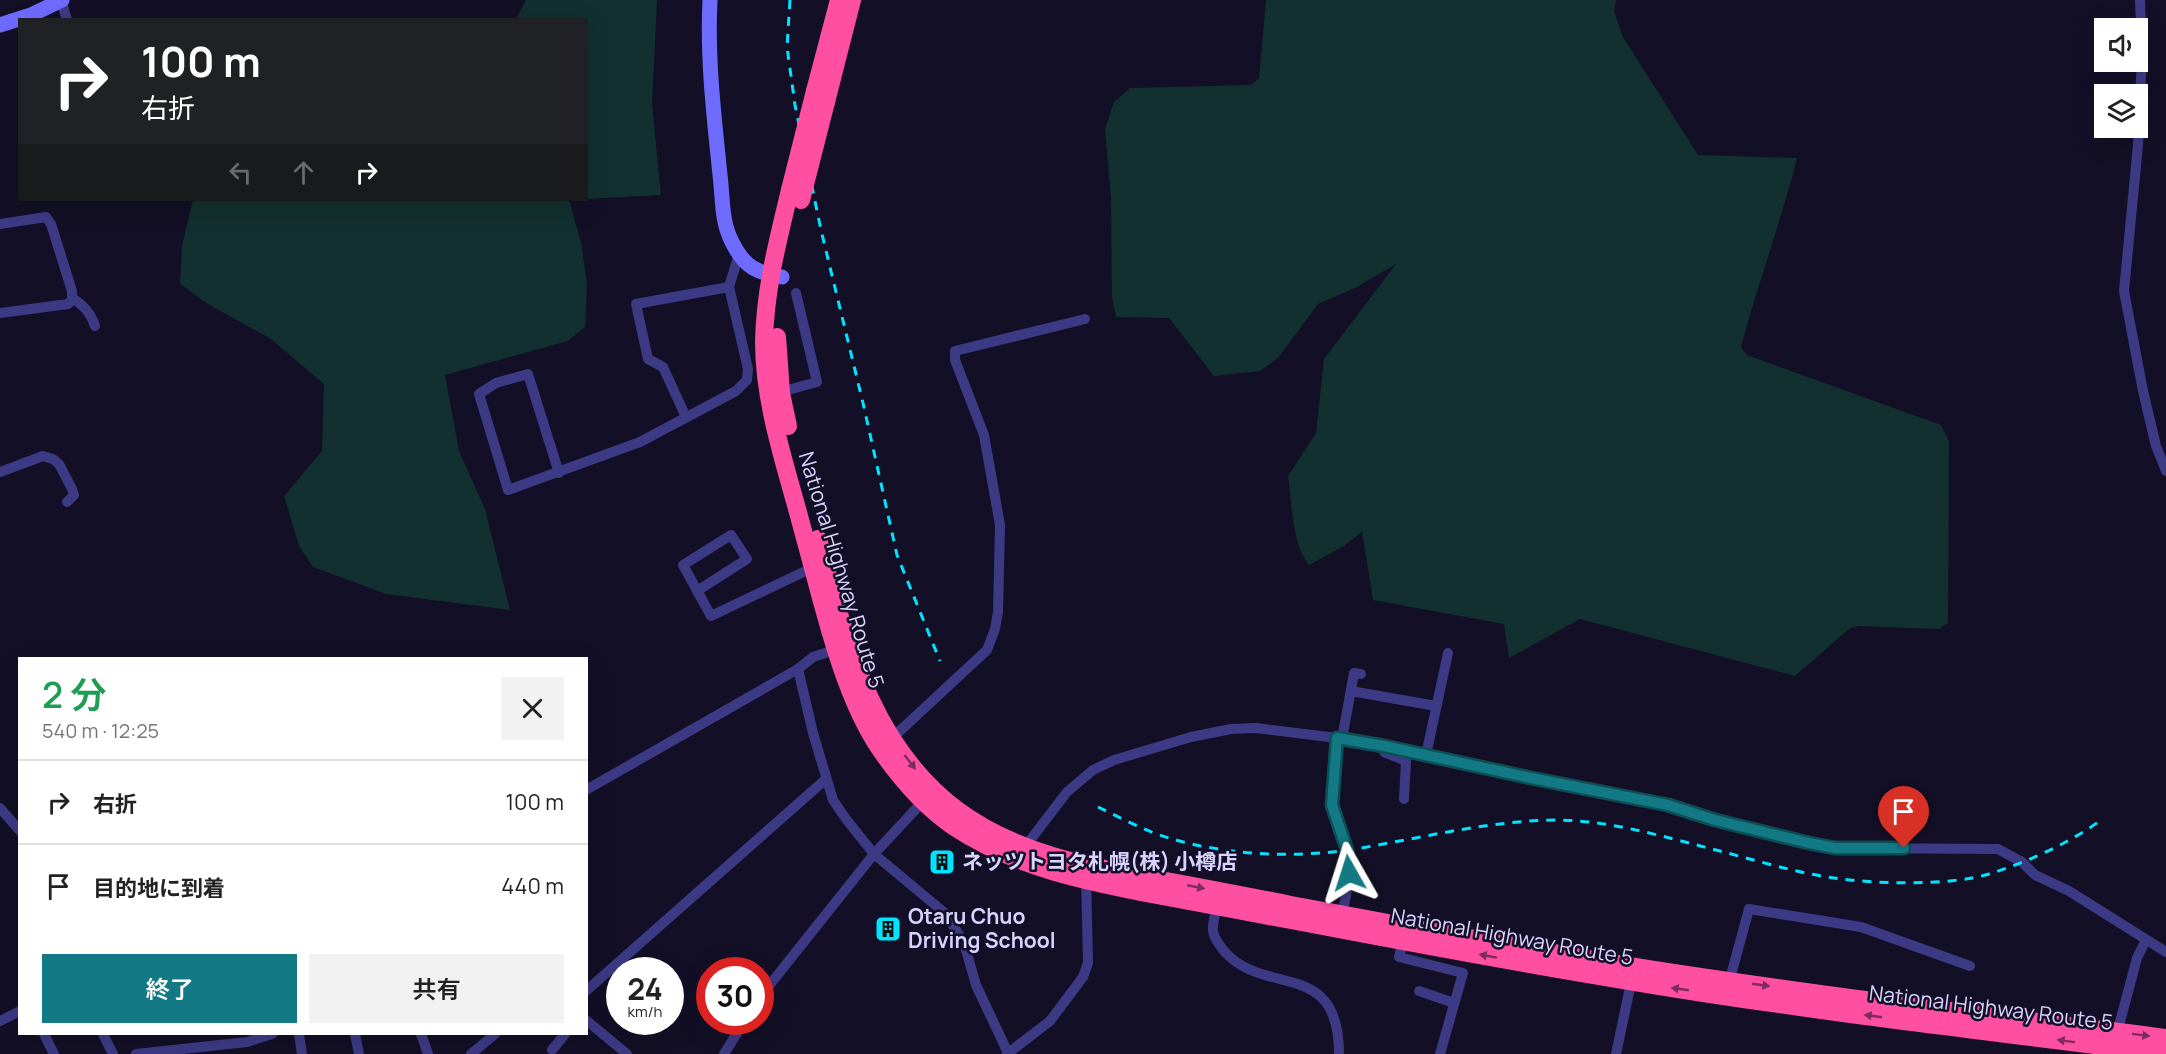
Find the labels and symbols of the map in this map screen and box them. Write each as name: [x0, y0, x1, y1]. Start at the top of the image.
street label: National Highway Route 5: [793, 448, 891, 691]
one-way arrow: [903, 754, 916, 770]
pin: [1878, 786, 1929, 848]
position arrow: [1317, 841, 1381, 905]
building icon: ネッツトヨタ札幌(株) 小樽店: [927, 847, 957, 877]
place label: ネッツトヨタ札幌(株) 小樽店: [962, 847, 1237, 875]
one-way arrow: [1187, 883, 1206, 892]
street label: National Highway Route 5: [1389, 901, 1636, 971]
place label: Otaru Chuo Driving School: [908, 902, 1056, 954]
building icon: Otaru Chuo Driving School: [873, 914, 903, 944]
one-way arrow: [1478, 951, 1497, 960]
speed limit sign: 30: [696, 957, 774, 1035]
street label: National Highway Route 5: [1867, 978, 2115, 1036]
one-way arrow: [1751, 980, 1770, 989]
one-way arrow: [1670, 984, 1689, 993]
one-way arrow: [1863, 1011, 1882, 1020]
one-way arrow: [2132, 1031, 2151, 1040]
one-way arrow: [2057, 1036, 2076, 1046]

